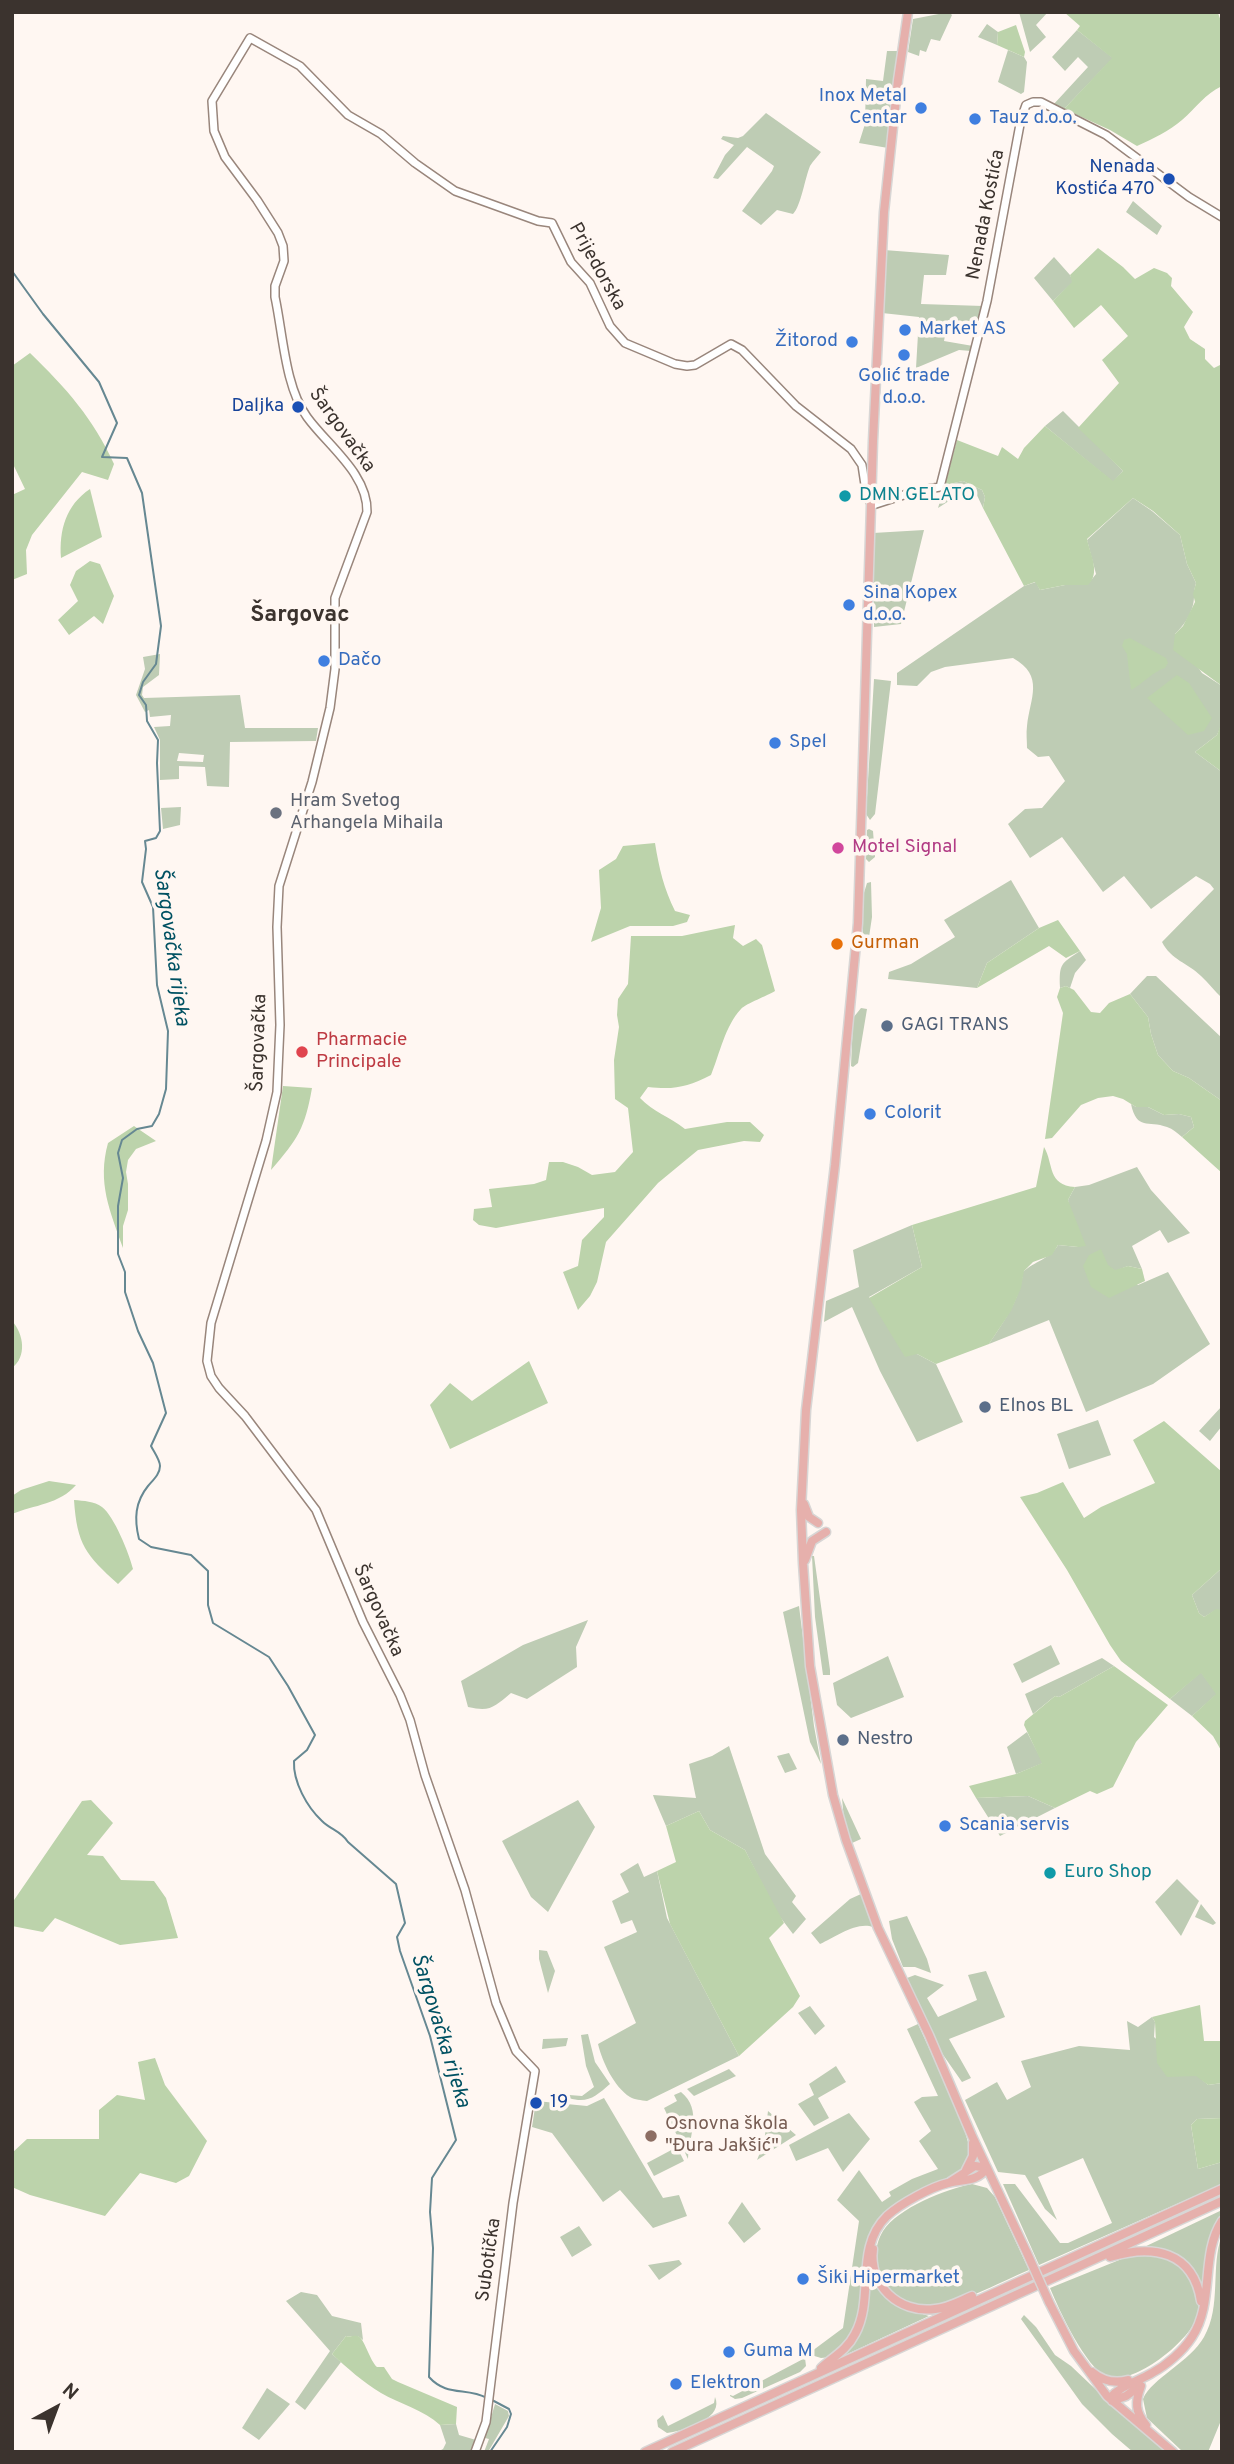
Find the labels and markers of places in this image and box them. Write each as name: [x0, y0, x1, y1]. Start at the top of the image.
place label: Inox Metal Centar: [819, 86, 907, 130]
marker: Inox Metal Centar: [913, 100, 929, 116]
place label: Tauz d.o.o.: [989, 108, 1077, 130]
marker: Tauz d.o.o.: [967, 111, 983, 127]
place label: Nenada Kostića 470: [1055, 157, 1155, 201]
marker: Nenada Kostića 470: [1161, 171, 1177, 187]
place label: Market AS: [919, 319, 1006, 341]
marker: Market AS: [897, 322, 913, 338]
place label: Žitorod: [775, 331, 838, 353]
marker: Žitorod: [844, 334, 860, 350]
marker: Golić trade d.o.o.: [896, 347, 912, 363]
place label: Golić trade d.o.o.: [858, 366, 950, 410]
place label: Daljka: [231, 396, 284, 418]
marker: Daljka: [290, 399, 306, 415]
place label: DMN GELATO: [859, 485, 975, 507]
marker: DMN GELATO: [837, 488, 853, 504]
place label: Sina Kopex d.o.o.: [863, 583, 958, 627]
marker: Sina Kopex d.o.o.: [841, 597, 857, 613]
place label: Dačo: [338, 650, 381, 672]
marker: Dačo: [316, 653, 332, 669]
place label: Spel: [789, 732, 827, 754]
marker: Spel: [767, 735, 783, 751]
place label: Hram Svetog Arhangela Mihaila: [290, 791, 443, 835]
marker: Hram Svetog Arhangela Mihaila: [268, 805, 284, 821]
place label: Motel Signal: [852, 837, 957, 859]
marker: Motel Signal: [830, 840, 846, 856]
place label: Gurman: [851, 933, 919, 955]
marker: Gurman: [829, 936, 845, 952]
place label: GAGI TRANS: [901, 1015, 1009, 1037]
marker: GAGI TRANS: [879, 1018, 895, 1034]
place label: Pharmacie Principale: [316, 1030, 407, 1074]
marker: Pharmacie Principale: [294, 1044, 310, 1060]
place label: Colorit: [884, 1103, 942, 1125]
marker: Colorit: [862, 1106, 878, 1122]
place label: Elnos BL: [999, 1396, 1073, 1418]
marker: Elnos BL: [977, 1399, 993, 1415]
place label: Nestro: [857, 1729, 913, 1751]
marker: Nestro: [835, 1732, 851, 1748]
place label: Scania servis: [959, 1815, 1070, 1837]
marker: Scania servis: [937, 1818, 953, 1834]
place label: Euro Shop: [1064, 1862, 1152, 1884]
marker: Euro Shop: [1042, 1865, 1058, 1881]
place label: 19: [550, 2092, 568, 2114]
marker: 19: [528, 2095, 544, 2111]
place label: Osnovna škola "Đura Jakšić": [665, 2114, 788, 2158]
marker: Osnovna škola "Đura Jakšić": [643, 2128, 659, 2144]
place label: Šiki Hipermarket: [817, 2268, 960, 2290]
marker: Šiki Hipermarket: [795, 2271, 811, 2287]
place label: Guma M: [743, 2341, 813, 2363]
marker: Guma M: [721, 2344, 737, 2360]
place label: Elektron: [690, 2373, 761, 2395]
marker: Elektron: [668, 2376, 684, 2392]

